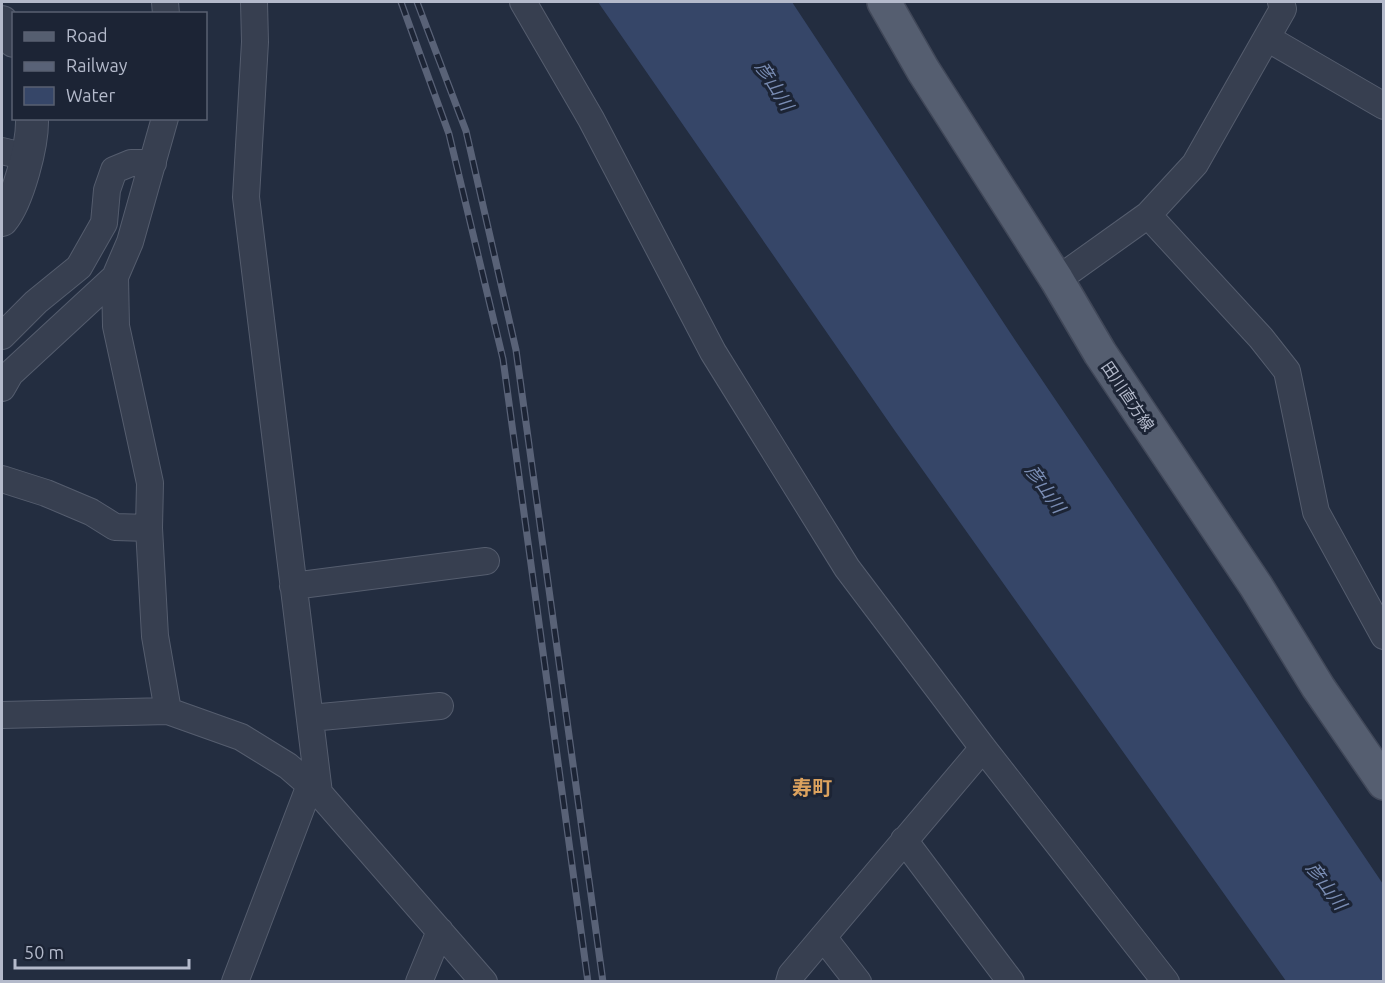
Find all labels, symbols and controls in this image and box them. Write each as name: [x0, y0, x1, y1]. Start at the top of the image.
legend: [12, 12, 207, 120]
text: Road: [66, 25, 108, 45]
text: Railway: [66, 55, 128, 75]
water label: 彦山川: [752, 57, 799, 115]
text: Water: [66, 85, 116, 105]
street label: 田川直方線: [1098, 358, 1158, 434]
water label: 彦山川: [1022, 461, 1071, 518]
district label: 寿町: [792, 776, 832, 799]
water label: 彦山川: [1303, 858, 1352, 915]
scale bar: [15, 932, 189, 970]
text: 50 m: [24, 942, 64, 962]

